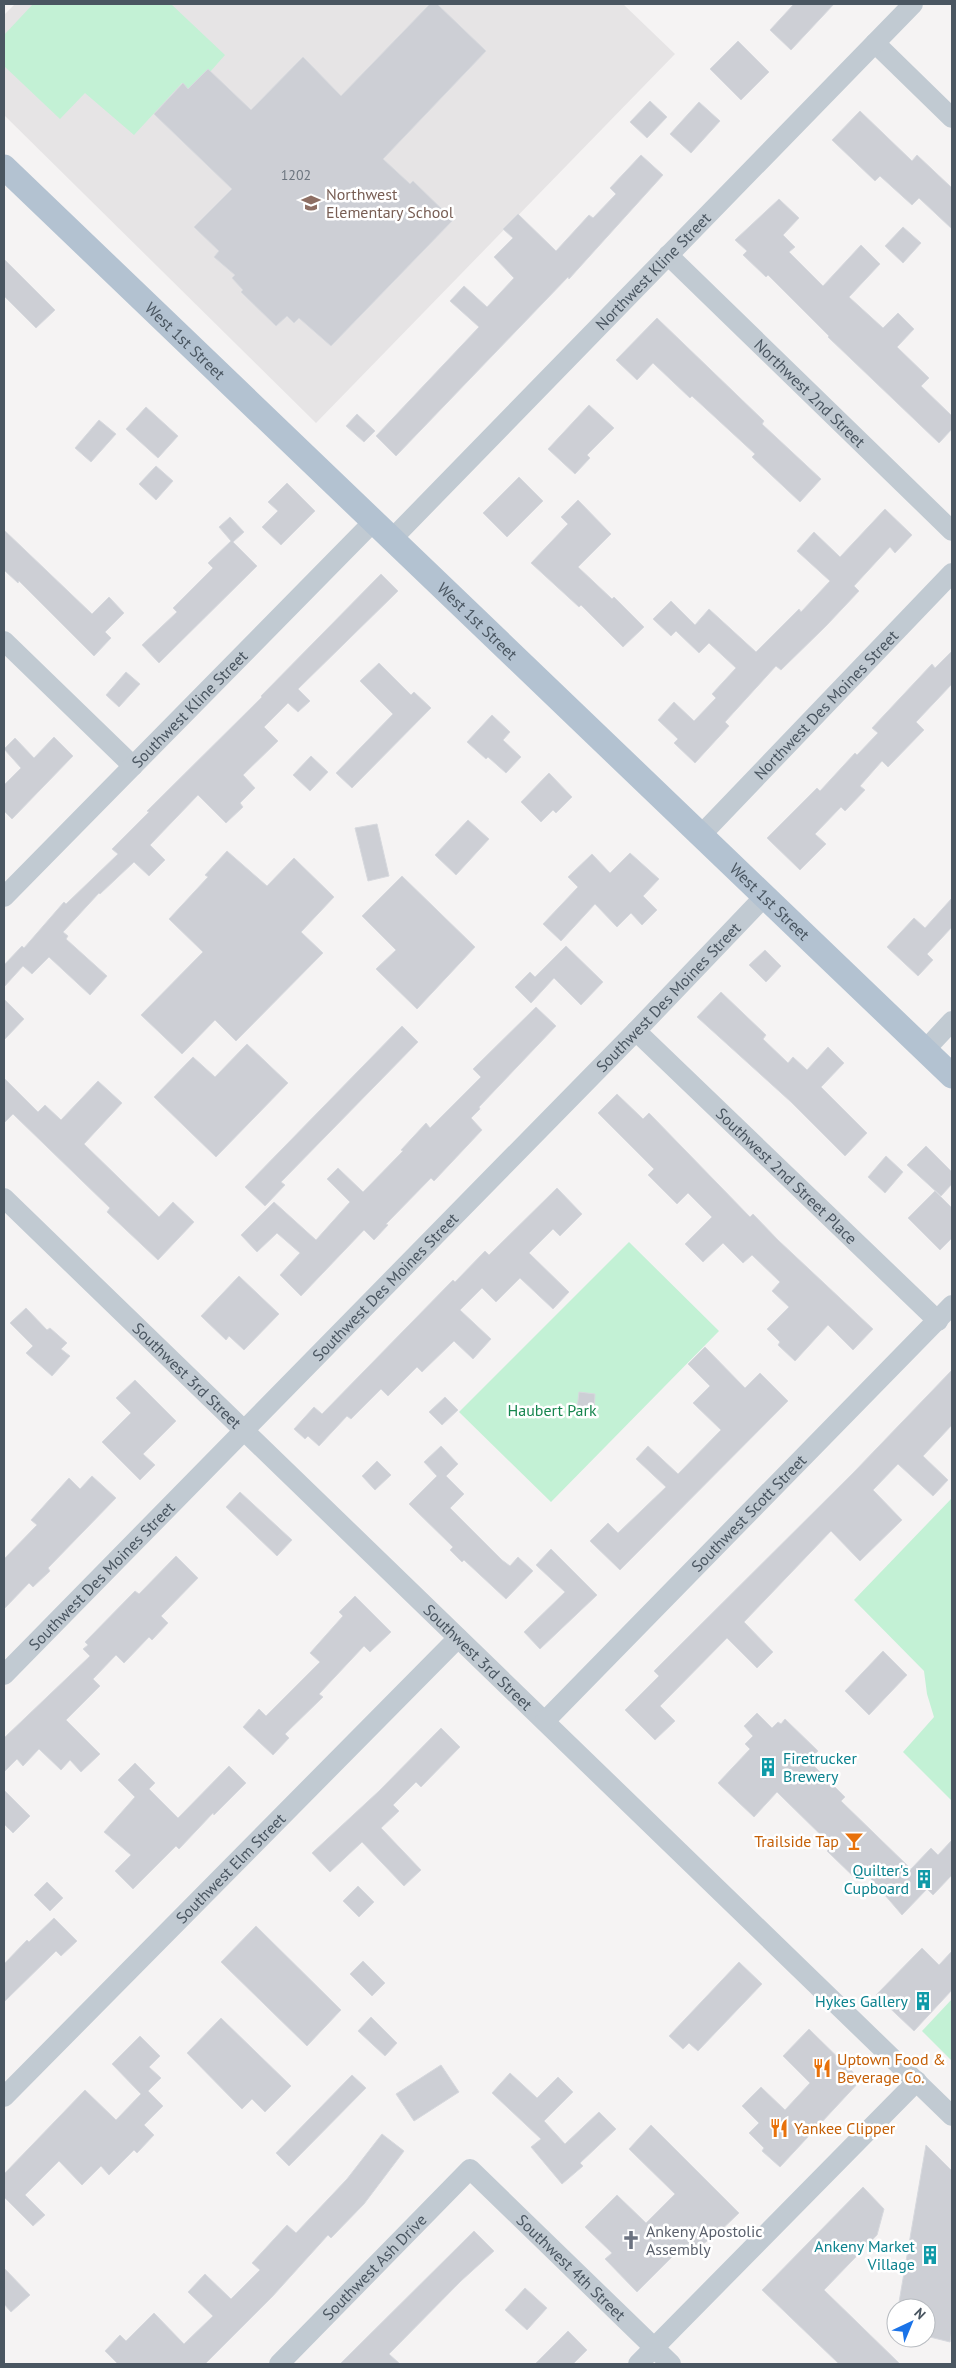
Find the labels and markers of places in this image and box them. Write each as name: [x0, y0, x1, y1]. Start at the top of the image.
place label: Northwest Elementary School: [326, 184, 454, 222]
school or university icon: Northwest Elementary School: [300, 192, 322, 214]
place label: Firetrucker Brewery: [783, 1748, 857, 1786]
building icon: Firetrucker Brewery: [757, 1756, 779, 1778]
bar icon: Trailside Tap: [843, 1830, 865, 1852]
place label: Trailside Tap: [754, 1831, 839, 1851]
place label: Quilter's Cupboard: [844, 1860, 909, 1898]
building icon: Quilter's Cupboard: [913, 1868, 935, 1890]
building icon: Hykes Gallery: [912, 1990, 934, 2012]
place label: Hykes Gallery: [815, 1991, 909, 2011]
place label: Uptown Food & Beverage Co.: [837, 2049, 946, 2087]
restaurant icon: Uptown Food & Beverage Co.: [811, 2057, 833, 2079]
restaurant icon: Yankee Clipper: [768, 2117, 790, 2139]
place label: Yankee Clipper: [794, 2118, 896, 2138]
place label: Ankeny Apostolic Assembly: [646, 2221, 762, 2259]
church icon: Ankeny Apostolic Assembly: [620, 2229, 642, 2251]
place label: Ankeny Market Village: [814, 2236, 916, 2274]
building icon: Ankeny Market Village: [919, 2244, 941, 2266]

